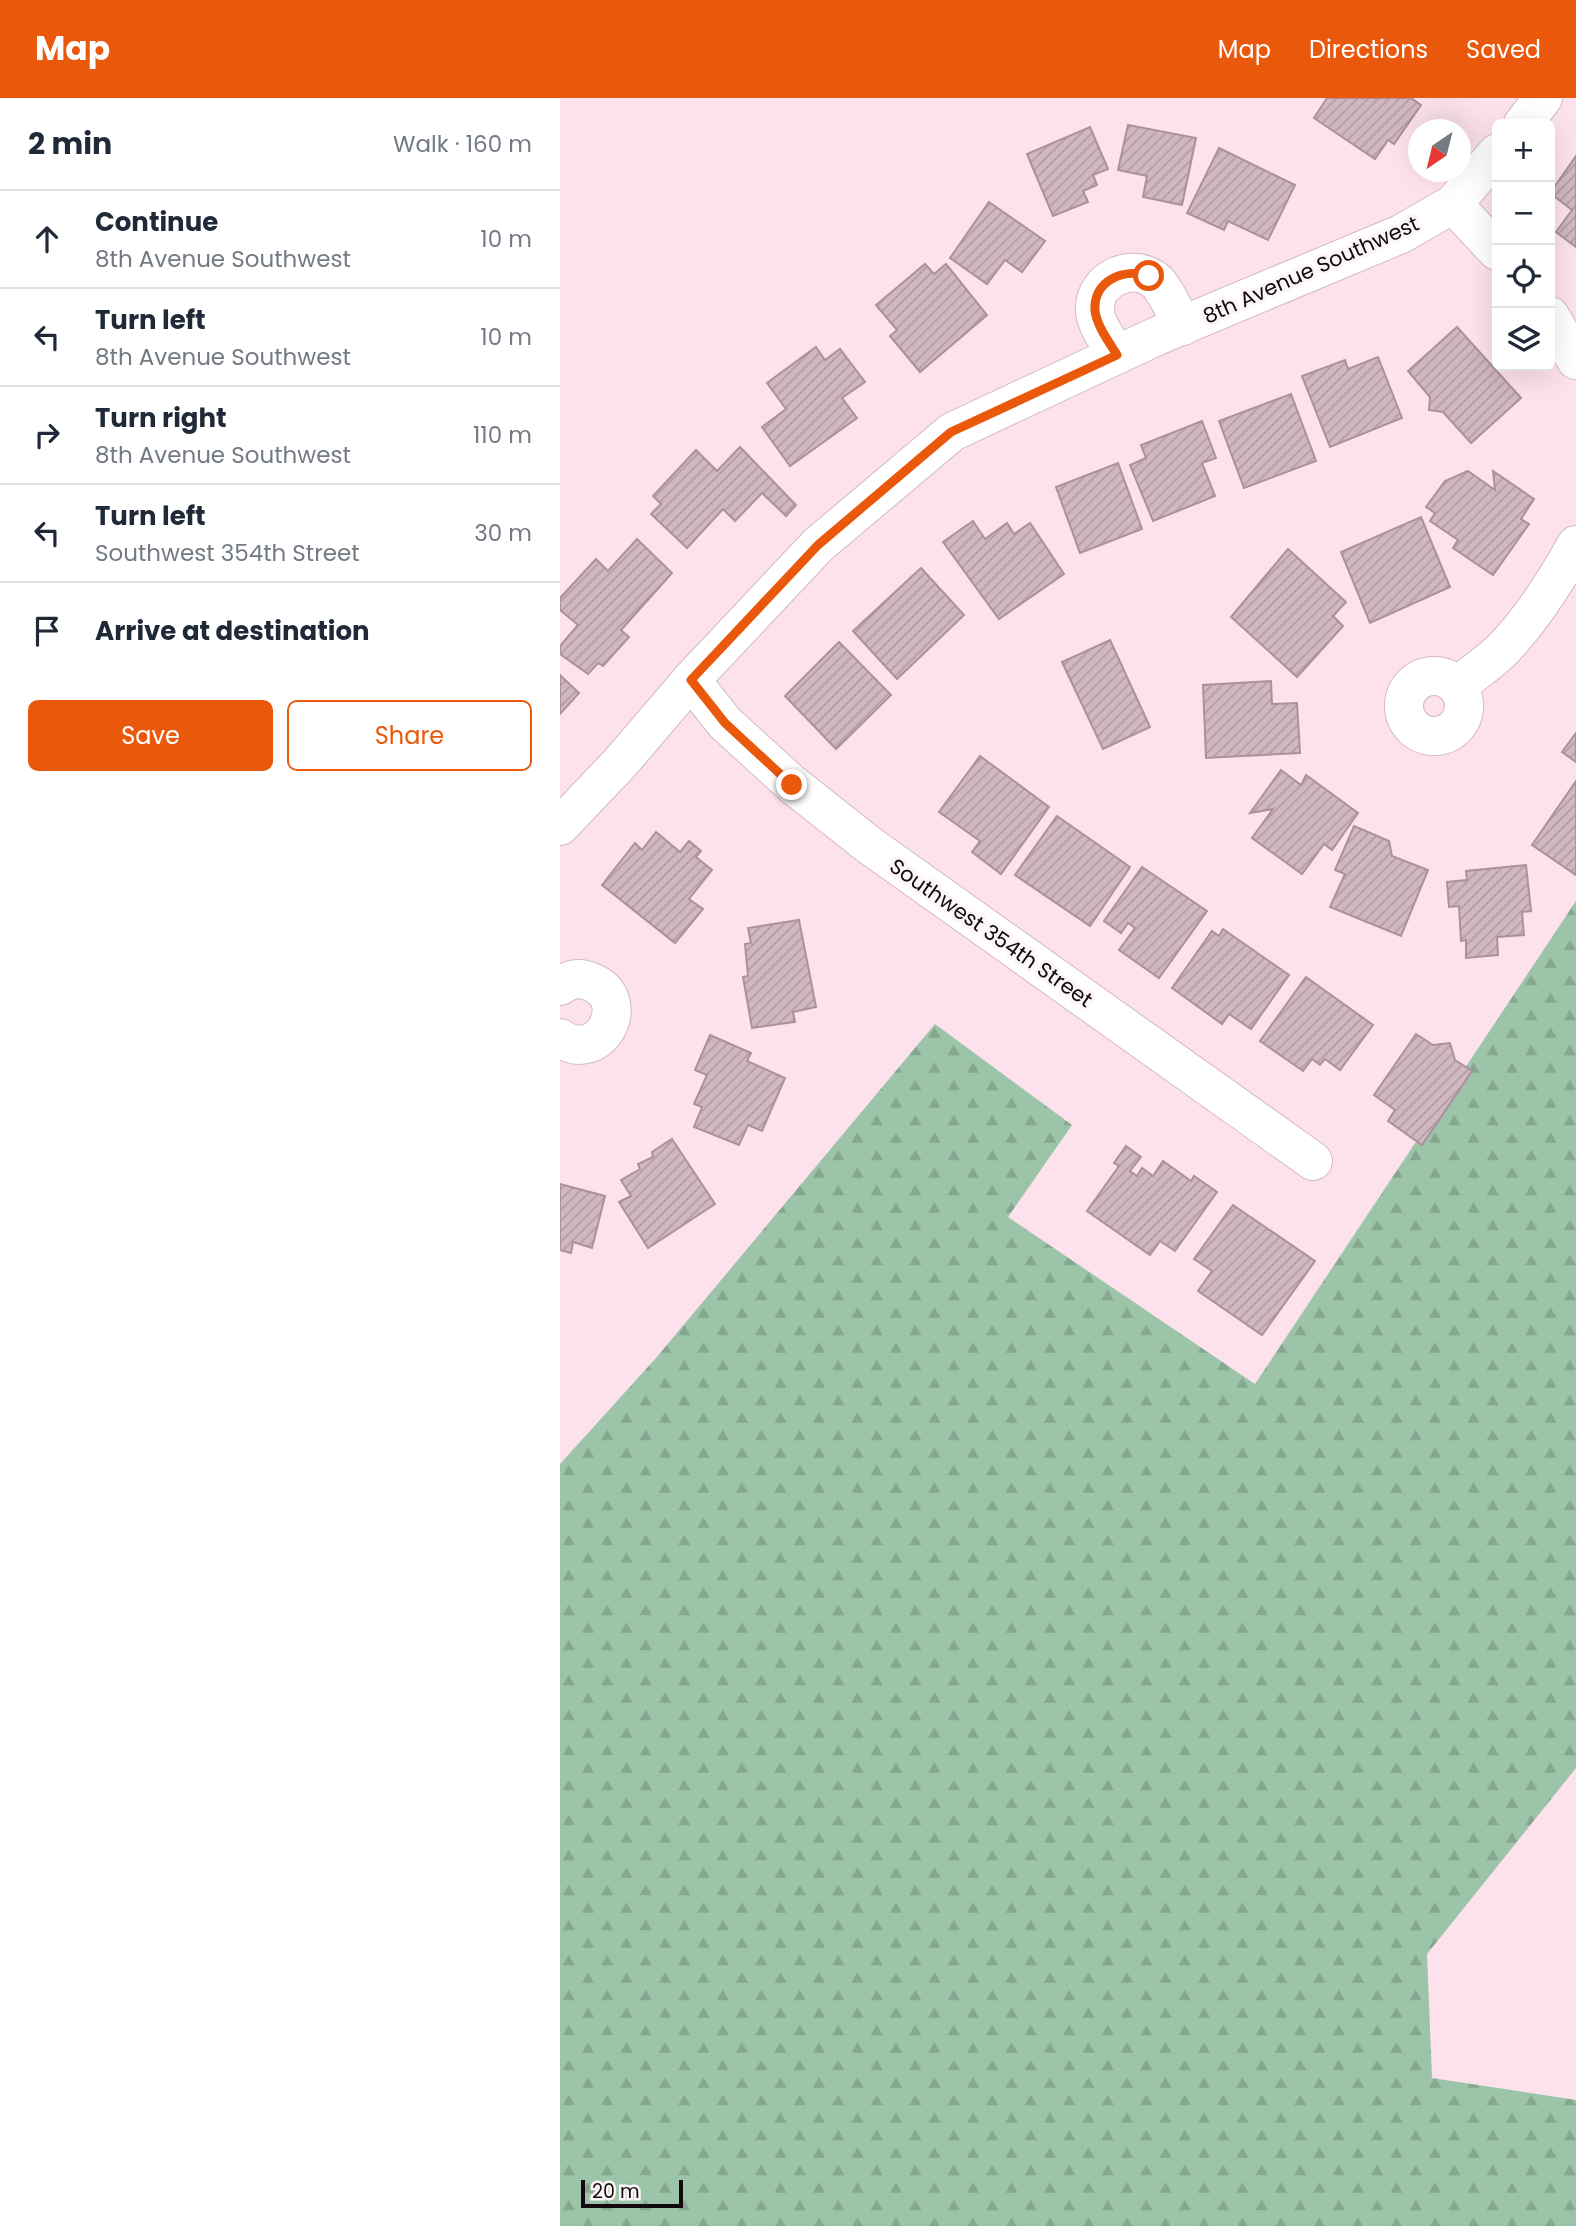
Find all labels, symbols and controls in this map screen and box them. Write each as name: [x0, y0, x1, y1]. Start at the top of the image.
text: Map: [35, 25, 110, 72]
text: Map: [1218, 33, 1271, 66]
text: Directions: [1309, 33, 1428, 66]
text: Saved: [1466, 33, 1541, 66]
north arrow: [1408, 119, 1471, 182]
map controls: [1492, 119, 1555, 371]
button: +: [1492, 119, 1555, 182]
text: 2 min: [28, 122, 112, 165]
text: Walk · 160 m: [393, 128, 532, 160]
button: −: [1492, 182, 1555, 245]
text: Continue: [95, 204, 218, 240]
street label: 8th Avenue Southwest: [1198, 209, 1423, 330]
icon: ahead: [28, 220, 66, 258]
text: 10 m: [480, 223, 532, 255]
text: 8th Avenue Southwest: [95, 243, 351, 275]
button: locate: [1492, 245, 1555, 308]
route start: [1133, 260, 1164, 291]
text: Turn left: [95, 302, 206, 338]
button: layers: [1492, 308, 1555, 371]
icon: left: [28, 318, 66, 356]
text: 10 m: [480, 321, 532, 353]
text: 8th Avenue Southwest: [95, 341, 351, 373]
text: Turn right: [95, 400, 227, 436]
icon: right: [28, 416, 66, 454]
text: 110 m: [473, 419, 532, 451]
text: 8th Avenue Southwest: [95, 439, 351, 471]
text: Turn left: [95, 498, 206, 534]
icon: left: [28, 514, 66, 552]
text: 30 m: [474, 517, 532, 549]
text: Southwest 354th Street: [95, 537, 360, 569]
icon: arrive: [28, 612, 66, 650]
text: Arrive at destination: [95, 613, 370, 649]
button: Save: [28, 700, 273, 771]
button: Share: [287, 700, 532, 771]
route end: [776, 769, 807, 800]
street label: Southwest 354th Street: [884, 851, 1099, 1014]
scale bar: [581, 2177, 682, 2209]
text: 20 m: [592, 2178, 640, 2205]

